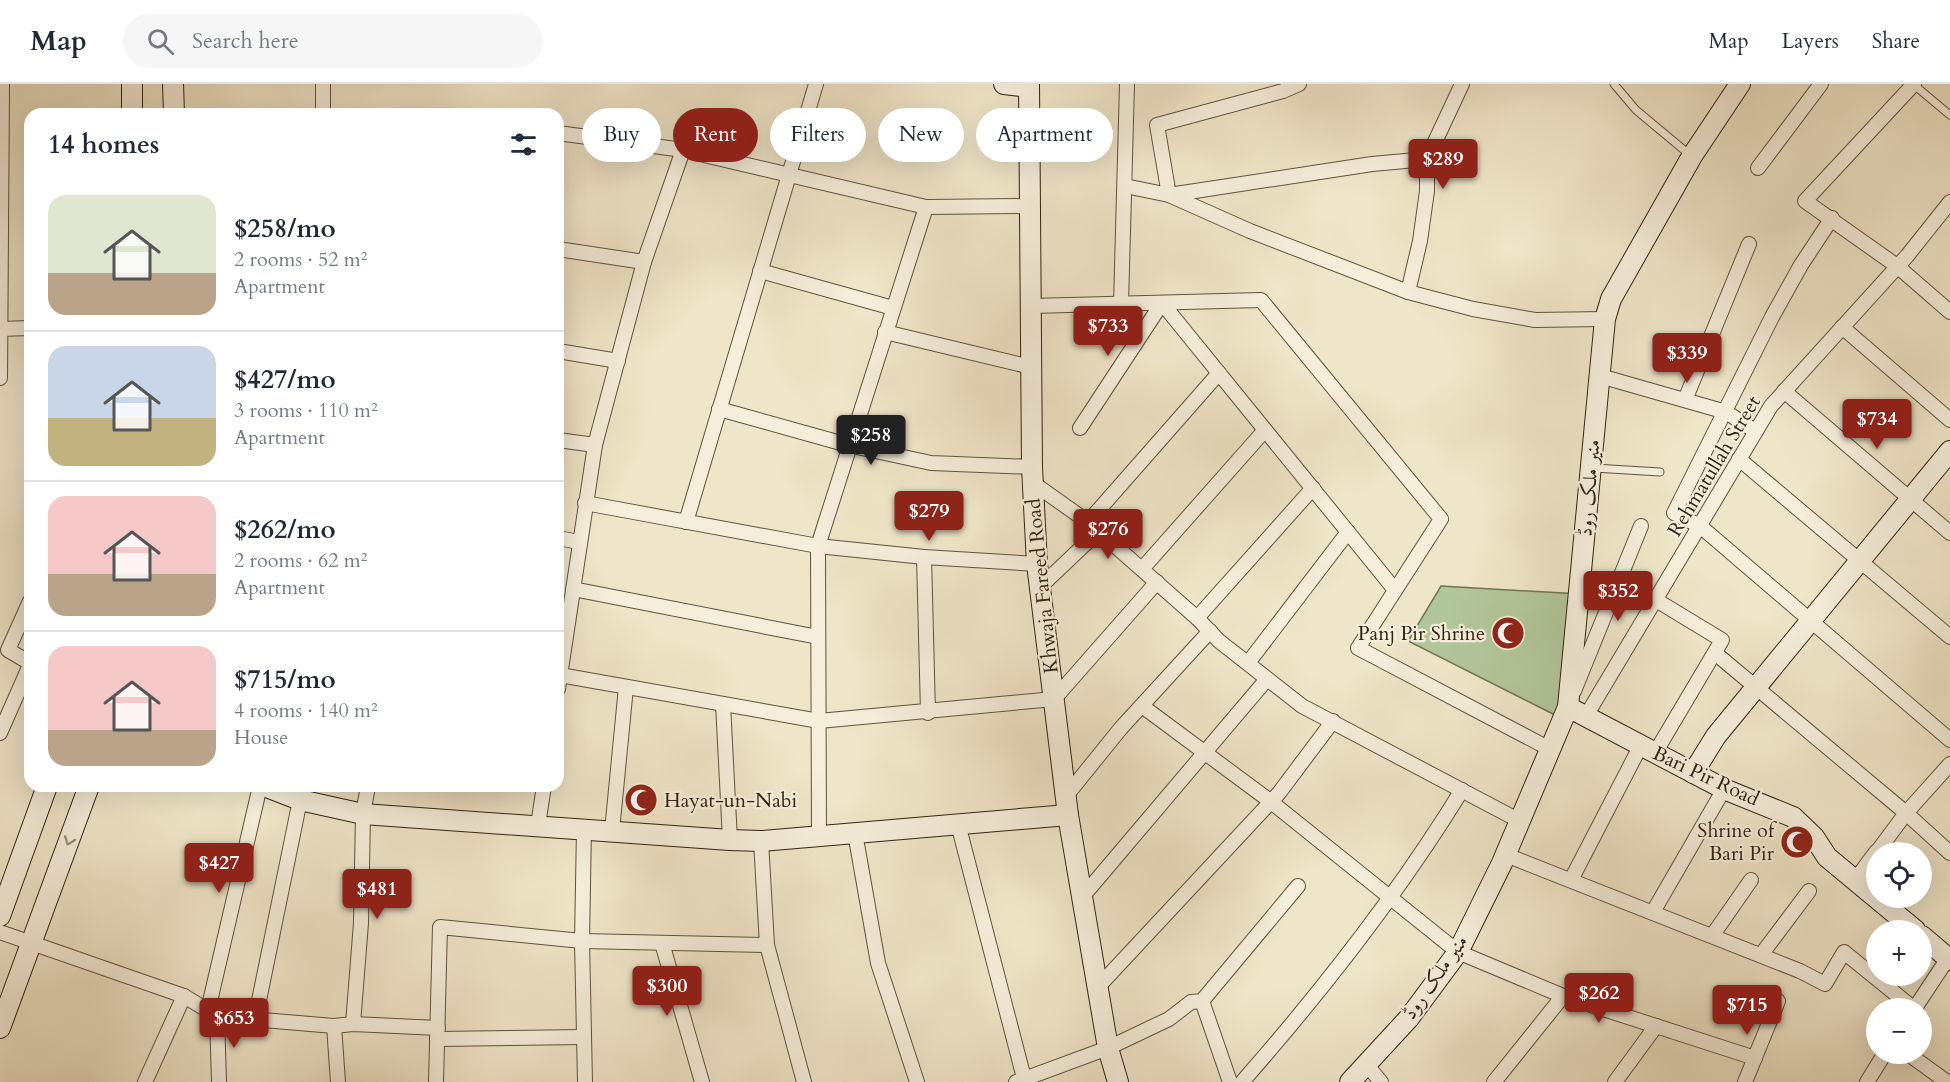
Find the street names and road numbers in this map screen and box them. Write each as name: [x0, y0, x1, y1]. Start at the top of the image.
street label: Rehmatullah Street: [1661, 390, 1767, 542]
street label: منیر ملک روڈ: [1571, 438, 1607, 538]
street label: Khwaja Fareed Road: [1019, 497, 1065, 675]
street label: Bari Pir Road: [1648, 740, 1764, 813]
street label: منیر ملک روڈ: [1396, 929, 1474, 1025]

